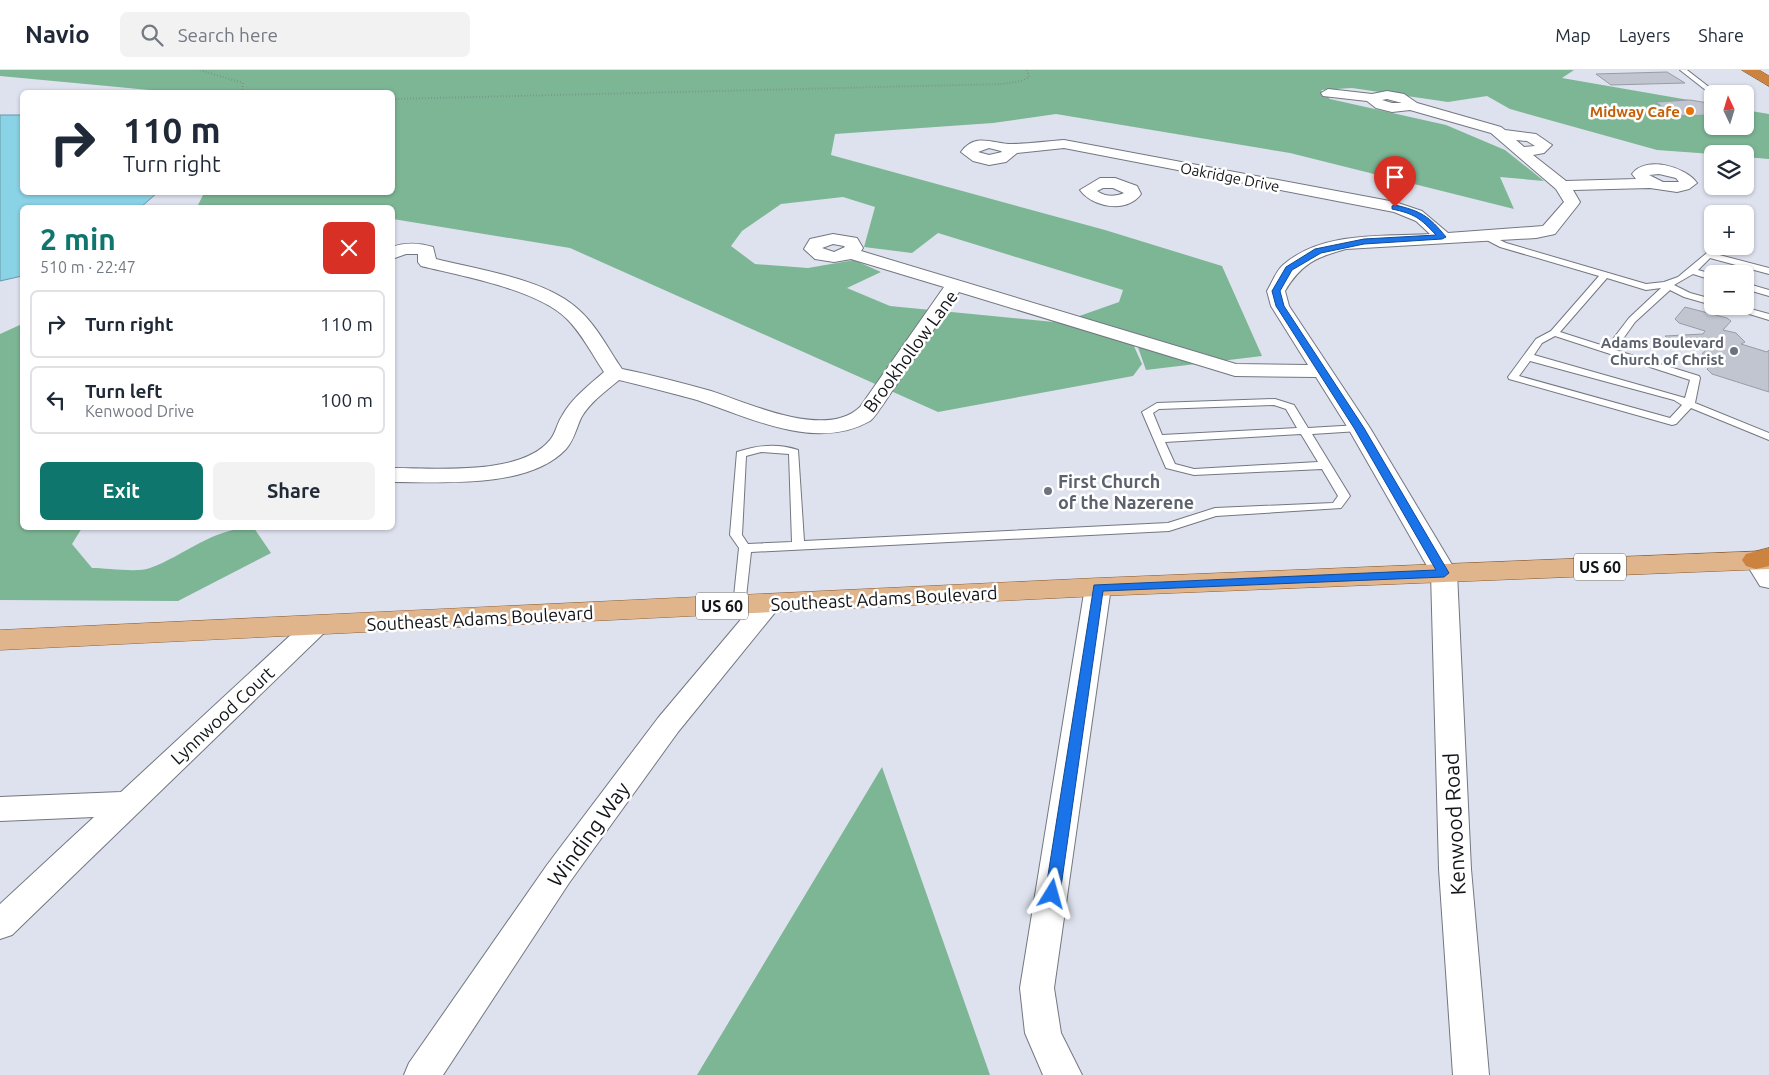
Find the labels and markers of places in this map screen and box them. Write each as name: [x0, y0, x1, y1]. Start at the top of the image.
place label: Midway Cafe: [1590, 103, 1680, 120]
marker: Midway Cafe: [1684, 105, 1696, 117]
pin: [1374, 156, 1416, 207]
place label: Adams Boulevard Church of Christ: [1601, 334, 1725, 368]
marker: Adams Boulevard Church of Christ: [1728, 345, 1740, 357]
place label: First Church of the Nazerene: [1058, 471, 1194, 512]
marker: First Church of the Nazerene: [1042, 485, 1054, 497]

